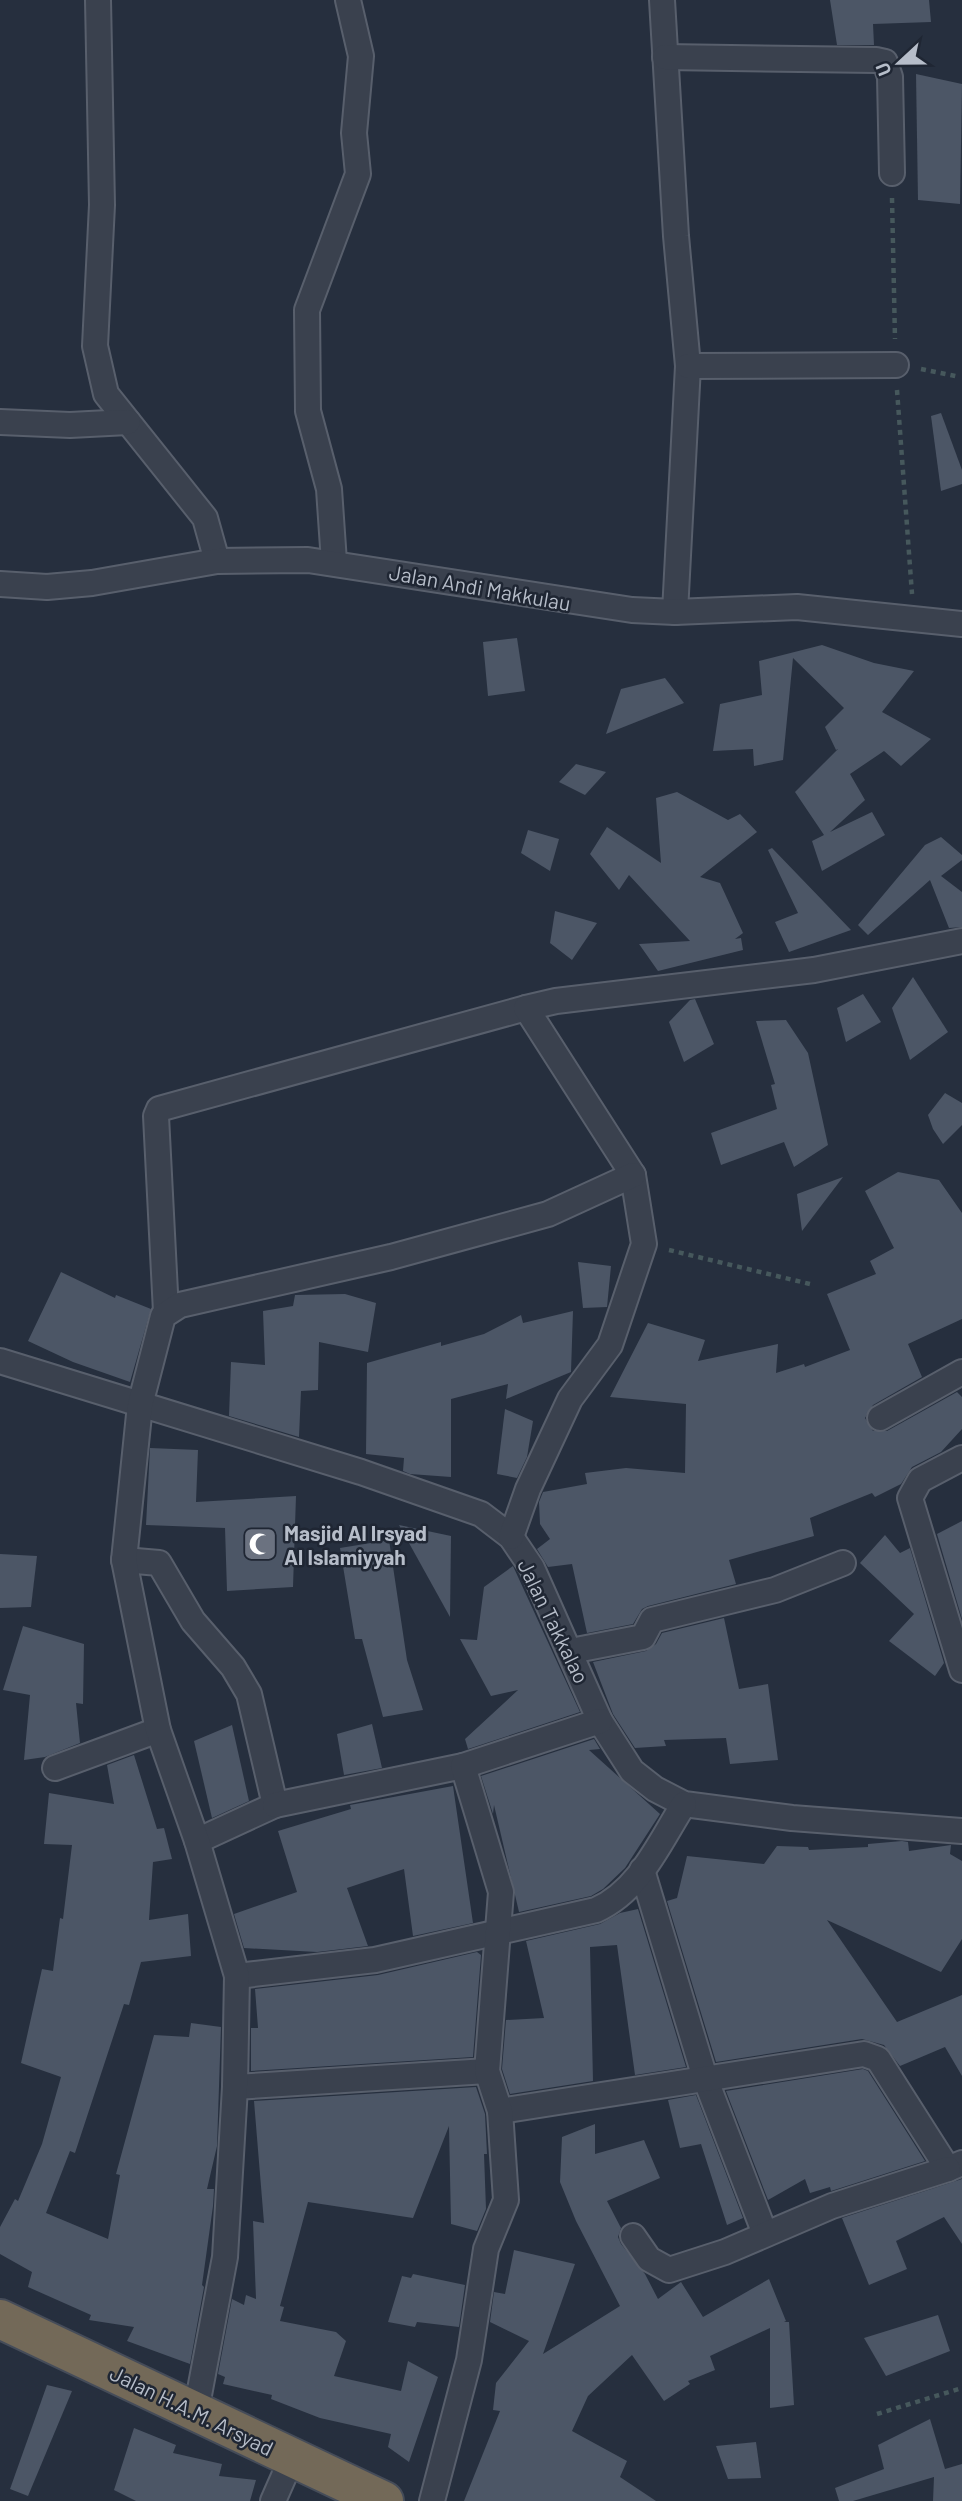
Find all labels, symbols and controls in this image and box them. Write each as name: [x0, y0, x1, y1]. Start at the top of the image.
north arrow: [864, 28, 934, 98]
text: U: [870, 60, 896, 79]
street label: Jalan Andi Makkulau: [387, 559, 573, 615]
place label: Masjid Al Irsyad Al Islamiyyah: [284, 1520, 427, 1569]
mosque icon: Masjid Al Irsyad Al Islamiyyah: [241, 1525, 279, 1563]
street label: Jalan Takkalao: [513, 1555, 595, 1687]
street label: Jalan H.A.M. Arsyad: [106, 2360, 278, 2460]

